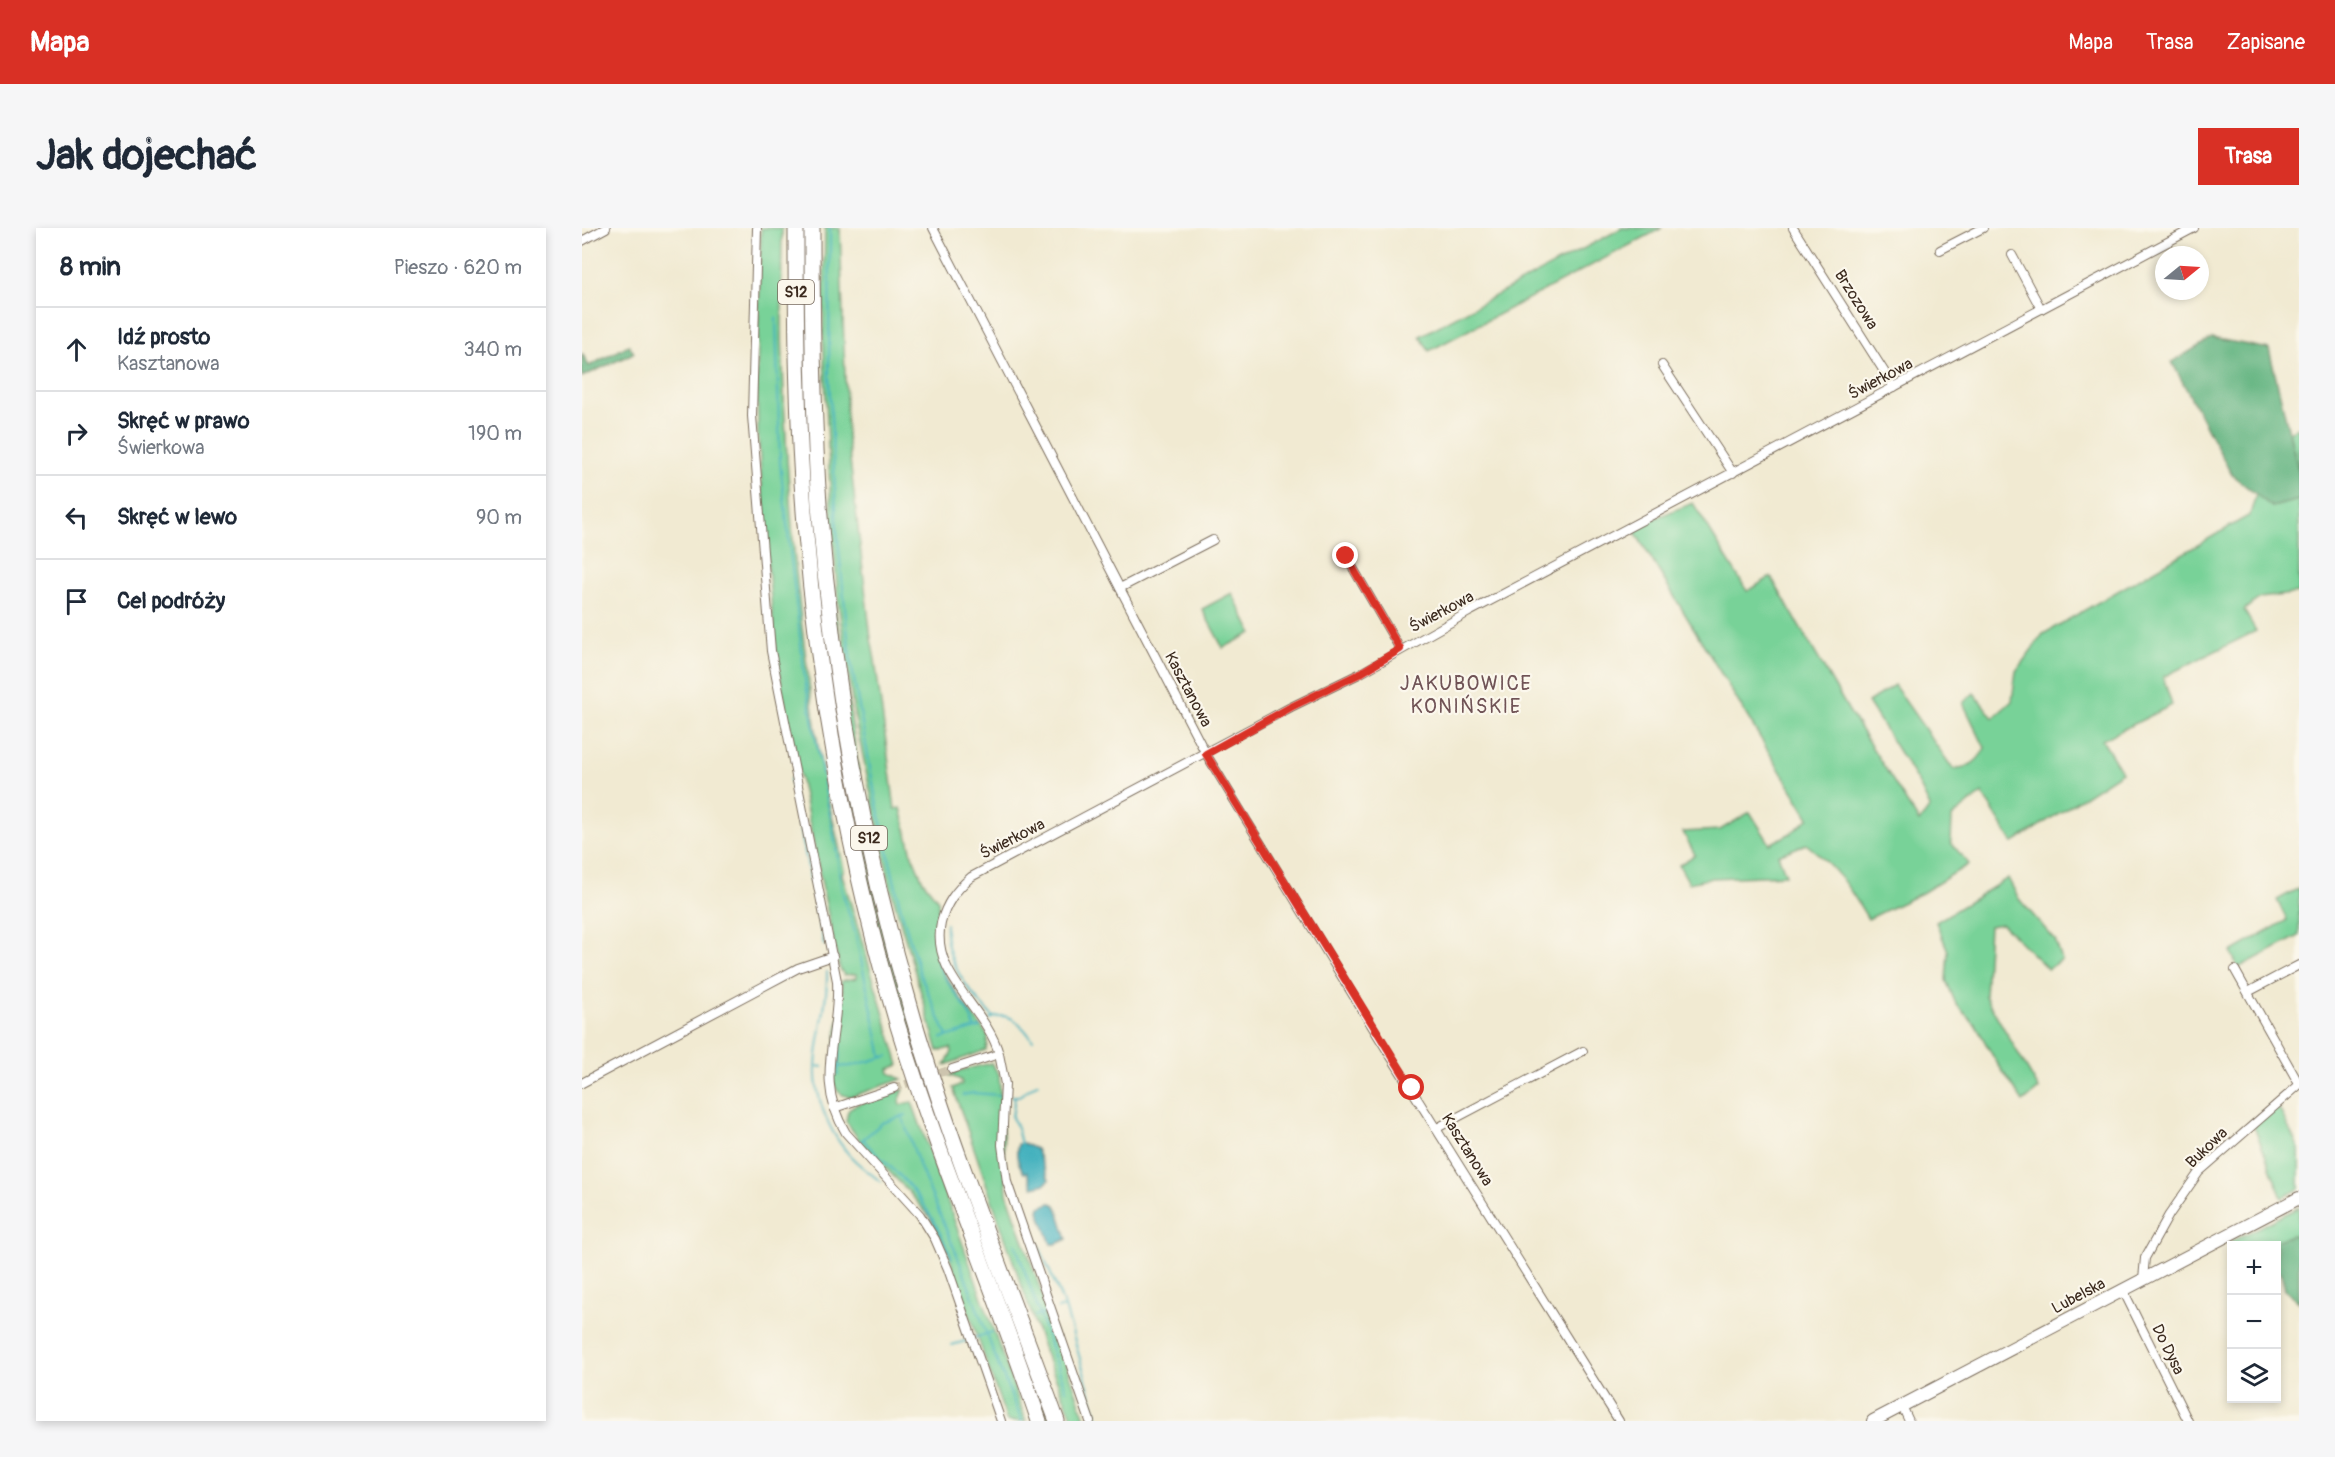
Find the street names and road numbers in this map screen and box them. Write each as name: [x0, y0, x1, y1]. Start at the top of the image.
street label: Brzozowa: [1830, 266, 1882, 333]
road number: S12: [778, 280, 814, 304]
street label: Świerkowa: [1845, 354, 1916, 404]
street label: Świerkowa: [1406, 587, 1477, 637]
street label: Kasztanowa: [1160, 649, 1216, 730]
street label: Świerkowa: [977, 814, 1048, 864]
road number: S12: [851, 826, 887, 850]
street label: Kasztanowa: [1437, 1109, 1497, 1190]
street label: Bukowa: [2182, 1123, 2232, 1172]
street label: Lubelska: [2048, 1273, 2109, 1318]
street label: Do Dysa: [2147, 1321, 2189, 1378]

